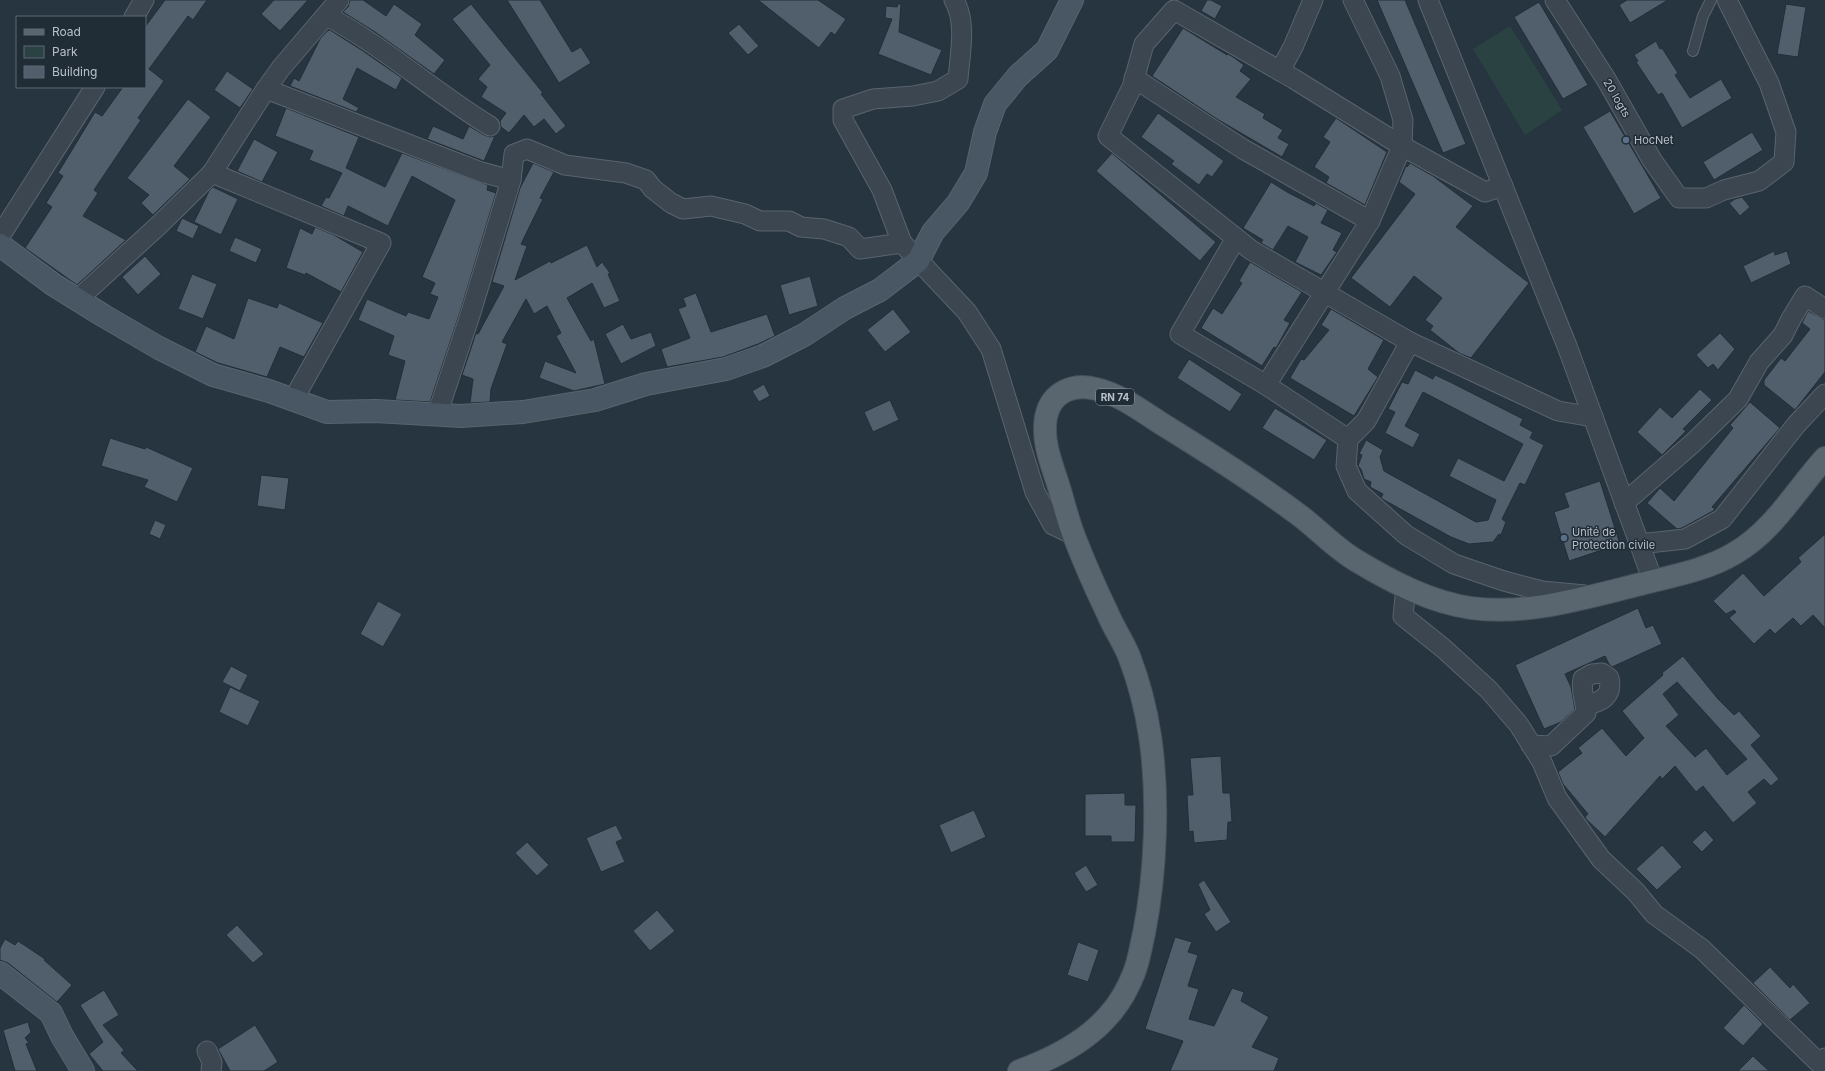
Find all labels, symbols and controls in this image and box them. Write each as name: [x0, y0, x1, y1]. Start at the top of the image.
legend: [16, 16, 146, 88]
text: Road: [52, 24, 81, 39]
text: Park: [52, 44, 78, 59]
text: Building: [52, 64, 97, 79]
street label: 20 logts: [1600, 76, 1634, 120]
place label: HocNet: [1634, 133, 1674, 147]
marker: HocNet: [1621, 135, 1631, 145]
road number: RN 74: [1096, 389, 1134, 405]
place label: Unité de Protection civile: [1572, 525, 1655, 552]
marker: Unité de Protection civile: [1559, 533, 1569, 543]

